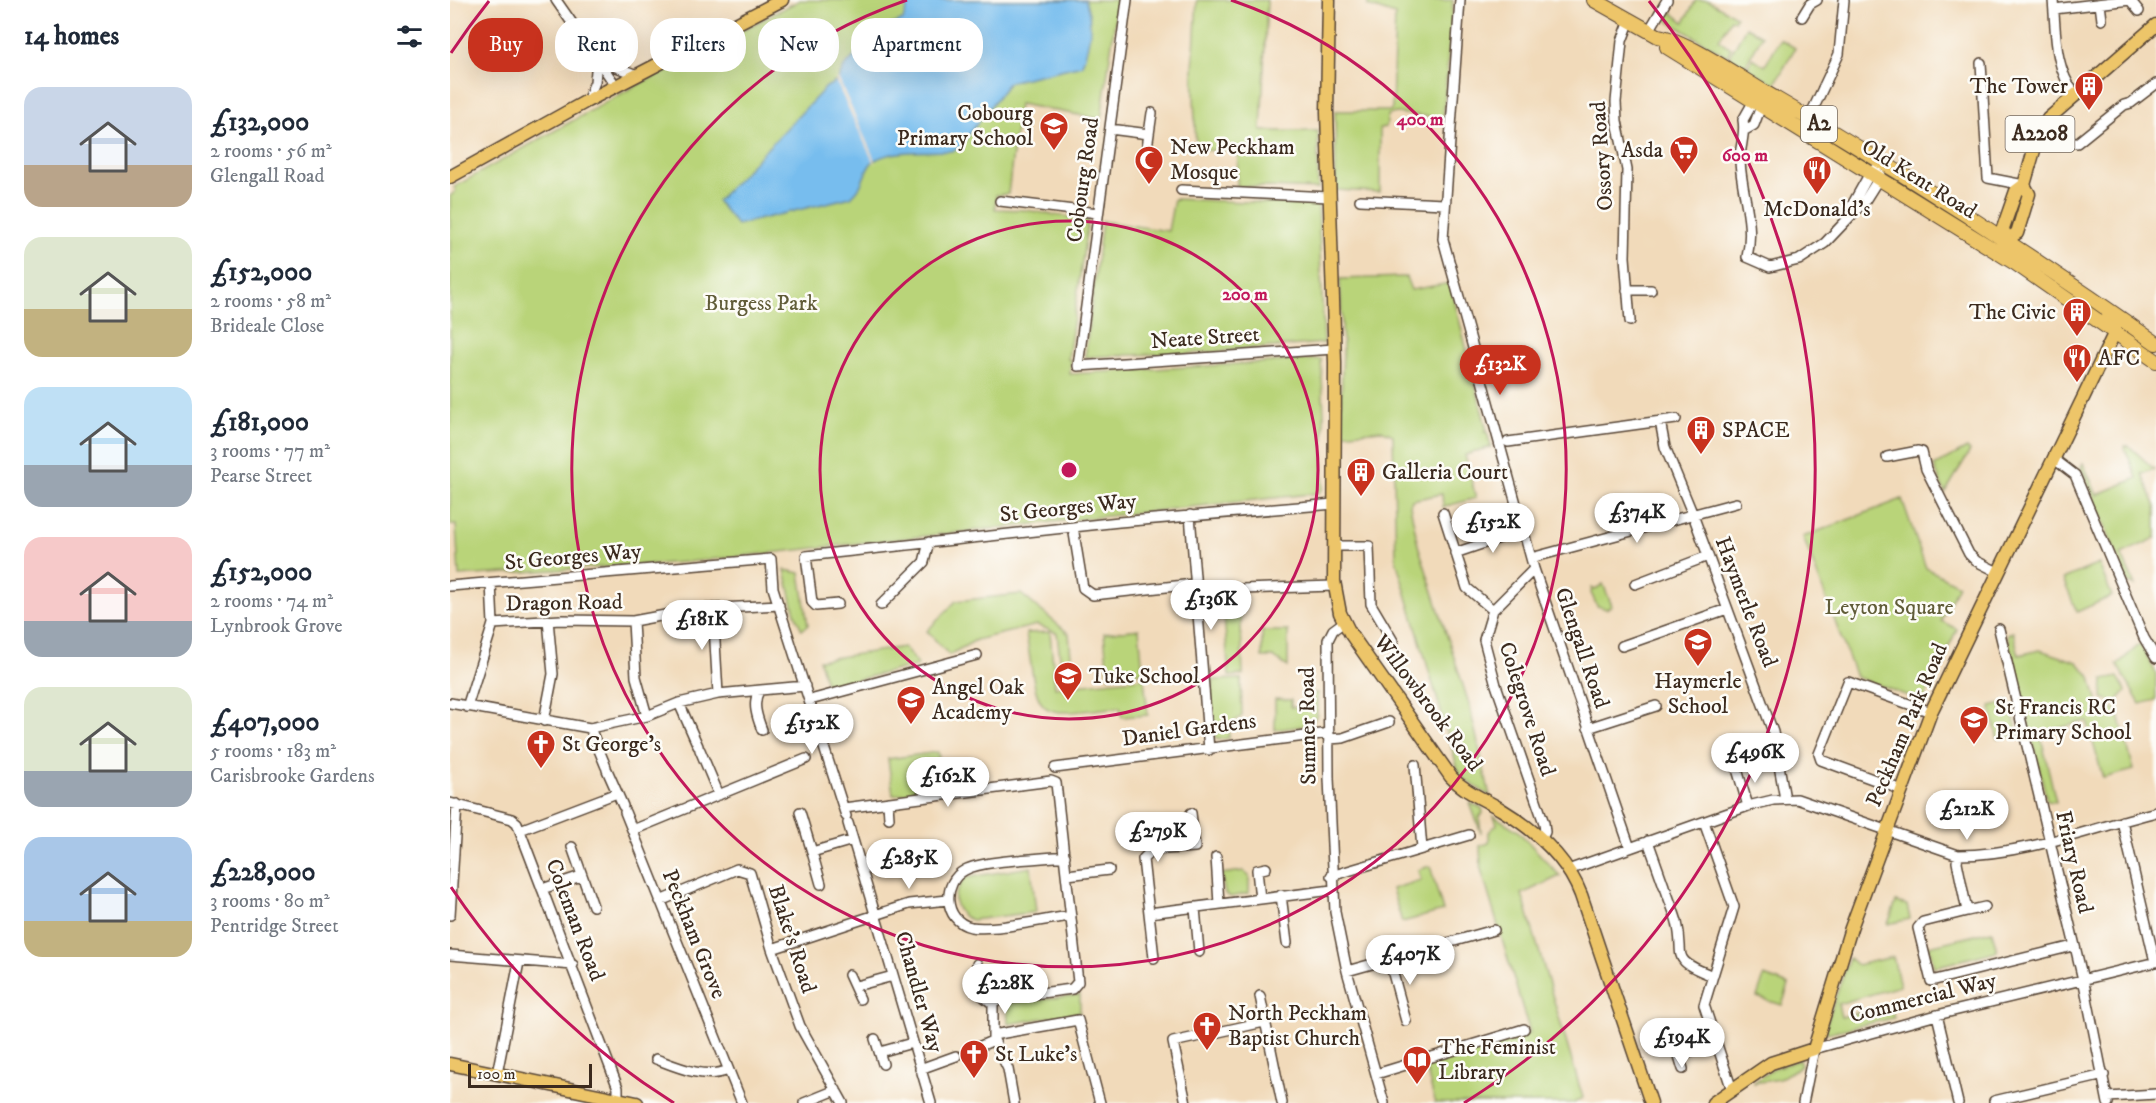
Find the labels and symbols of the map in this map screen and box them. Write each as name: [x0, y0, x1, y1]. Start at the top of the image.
building icon: The Tower: [2073, 70, 2105, 112]
place label: The Tower: [1970, 73, 2069, 100]
place label: Cobourg Primary School: [897, 100, 1033, 152]
street label: Ossory Road: [1585, 100, 1619, 212]
road number: A2: [1801, 106, 1837, 142]
text: 400 m: [1395, 109, 1444, 131]
school or university icon: Cobourg Primary School: [1038, 110, 1070, 152]
street label: Cobourg Road: [1061, 116, 1105, 244]
road number: A2208: [2006, 116, 2074, 152]
street label: Old Kent Road: [1856, 133, 1982, 225]
place label: New Peckham Mosque: [1170, 134, 1295, 186]
supermarket icon: Asda: [1668, 134, 1700, 176]
place label: Asda: [1621, 137, 1664, 164]
mosque icon: New Peckham Mosque: [1133, 144, 1165, 186]
text: 600 m: [1722, 145, 1769, 167]
restaurant icon: McDonald's: [1801, 154, 1833, 196]
place label: McDonald's: [1763, 196, 1871, 223]
text: 200 m: [1222, 284, 1268, 306]
park label: Burgess Park: [704, 290, 818, 317]
building icon: The Civic: [2061, 296, 2093, 338]
place label: The Civic: [1969, 299, 2056, 326]
street label: Neate Street: [1150, 321, 1260, 355]
restaurant icon: AFC: [2061, 342, 2093, 384]
pin: £132K: [1458, 345, 1542, 396]
place label: AFC: [2098, 345, 2140, 372]
building icon: SPACE: [1685, 414, 1717, 456]
place label: SPACE: [1722, 417, 1790, 444]
building icon: Galleria Court: [1345, 456, 1377, 498]
place label: Galleria Court: [1382, 459, 1508, 486]
centre of rings: [1059, 460, 1079, 480]
street label: St Georges Way: [998, 487, 1138, 529]
pin: £374K: [1595, 493, 1679, 544]
pin: £152K: [1451, 503, 1535, 554]
street label: Haymerle Road: [1709, 533, 1783, 671]
street label: St Georges Way: [504, 538, 643, 576]
pin: £136K: [1169, 580, 1253, 631]
street label: Glengall Road: [1549, 584, 1615, 712]
street label: Dragon Road: [505, 588, 623, 618]
park label: Leyton Square: [1824, 594, 1954, 621]
pin: £181K: [660, 600, 744, 651]
school or university icon: Haymerle School: [1682, 626, 1714, 668]
street label: Willowbrook Road: [1367, 628, 1488, 777]
street label: Colegrove Road: [1493, 638, 1561, 780]
street label: Peckham Park Road: [1860, 639, 1954, 811]
school or university icon: Tuke School: [1052, 660, 1084, 702]
place label: Tuke School: [1089, 663, 1200, 690]
street label: Sumner Road: [1293, 667, 1323, 785]
place label: Haymerle School: [1654, 668, 1742, 720]
place label: Angel Oak Academy: [932, 674, 1025, 726]
school or university icon: Angel Oak Academy: [895, 684, 927, 726]
place label: St Francis RC Primary School: [1995, 694, 2132, 746]
pin: £152K: [770, 704, 854, 755]
school or university icon: St Francis RC Primary School: [1958, 704, 1990, 746]
street label: Daniel Gardens: [1120, 707, 1258, 753]
church icon: St George's: [525, 728, 557, 770]
place label: St George's: [562, 731, 661, 758]
pin: £496K: [1713, 733, 1797, 784]
pin: £162K: [906, 757, 990, 808]
pin: £212K: [1925, 790, 2009, 841]
street label: Friary Road: [2049, 808, 2099, 916]
pin: £279K: [1116, 812, 1200, 863]
pin: £285K: [867, 839, 951, 890]
street label: Coleman Road: [539, 855, 611, 985]
street label: Peckham Grove: [656, 865, 732, 1003]
street label: Blake's Road: [762, 881, 822, 997]
street label: Chandler Way: [889, 928, 949, 1056]
pin: £407K: [1368, 935, 1452, 986]
pin: £228K: [963, 964, 1047, 1015]
street label: Commercial Way: [1847, 967, 2000, 1029]
place label: North Peckham Baptist Church: [1228, 1000, 1367, 1052]
church icon: North Peckham Baptist Church: [1191, 1010, 1223, 1052]
pin: £194K: [1640, 1018, 1724, 1069]
place label: The Feminist Library: [1438, 1034, 1556, 1086]
church icon: St Luke's: [958, 1038, 990, 1080]
place label: St Luke's: [995, 1041, 1077, 1068]
library icon: The Feminist Library: [1401, 1044, 1433, 1086]
scale bar: [468, 1061, 592, 1088]

